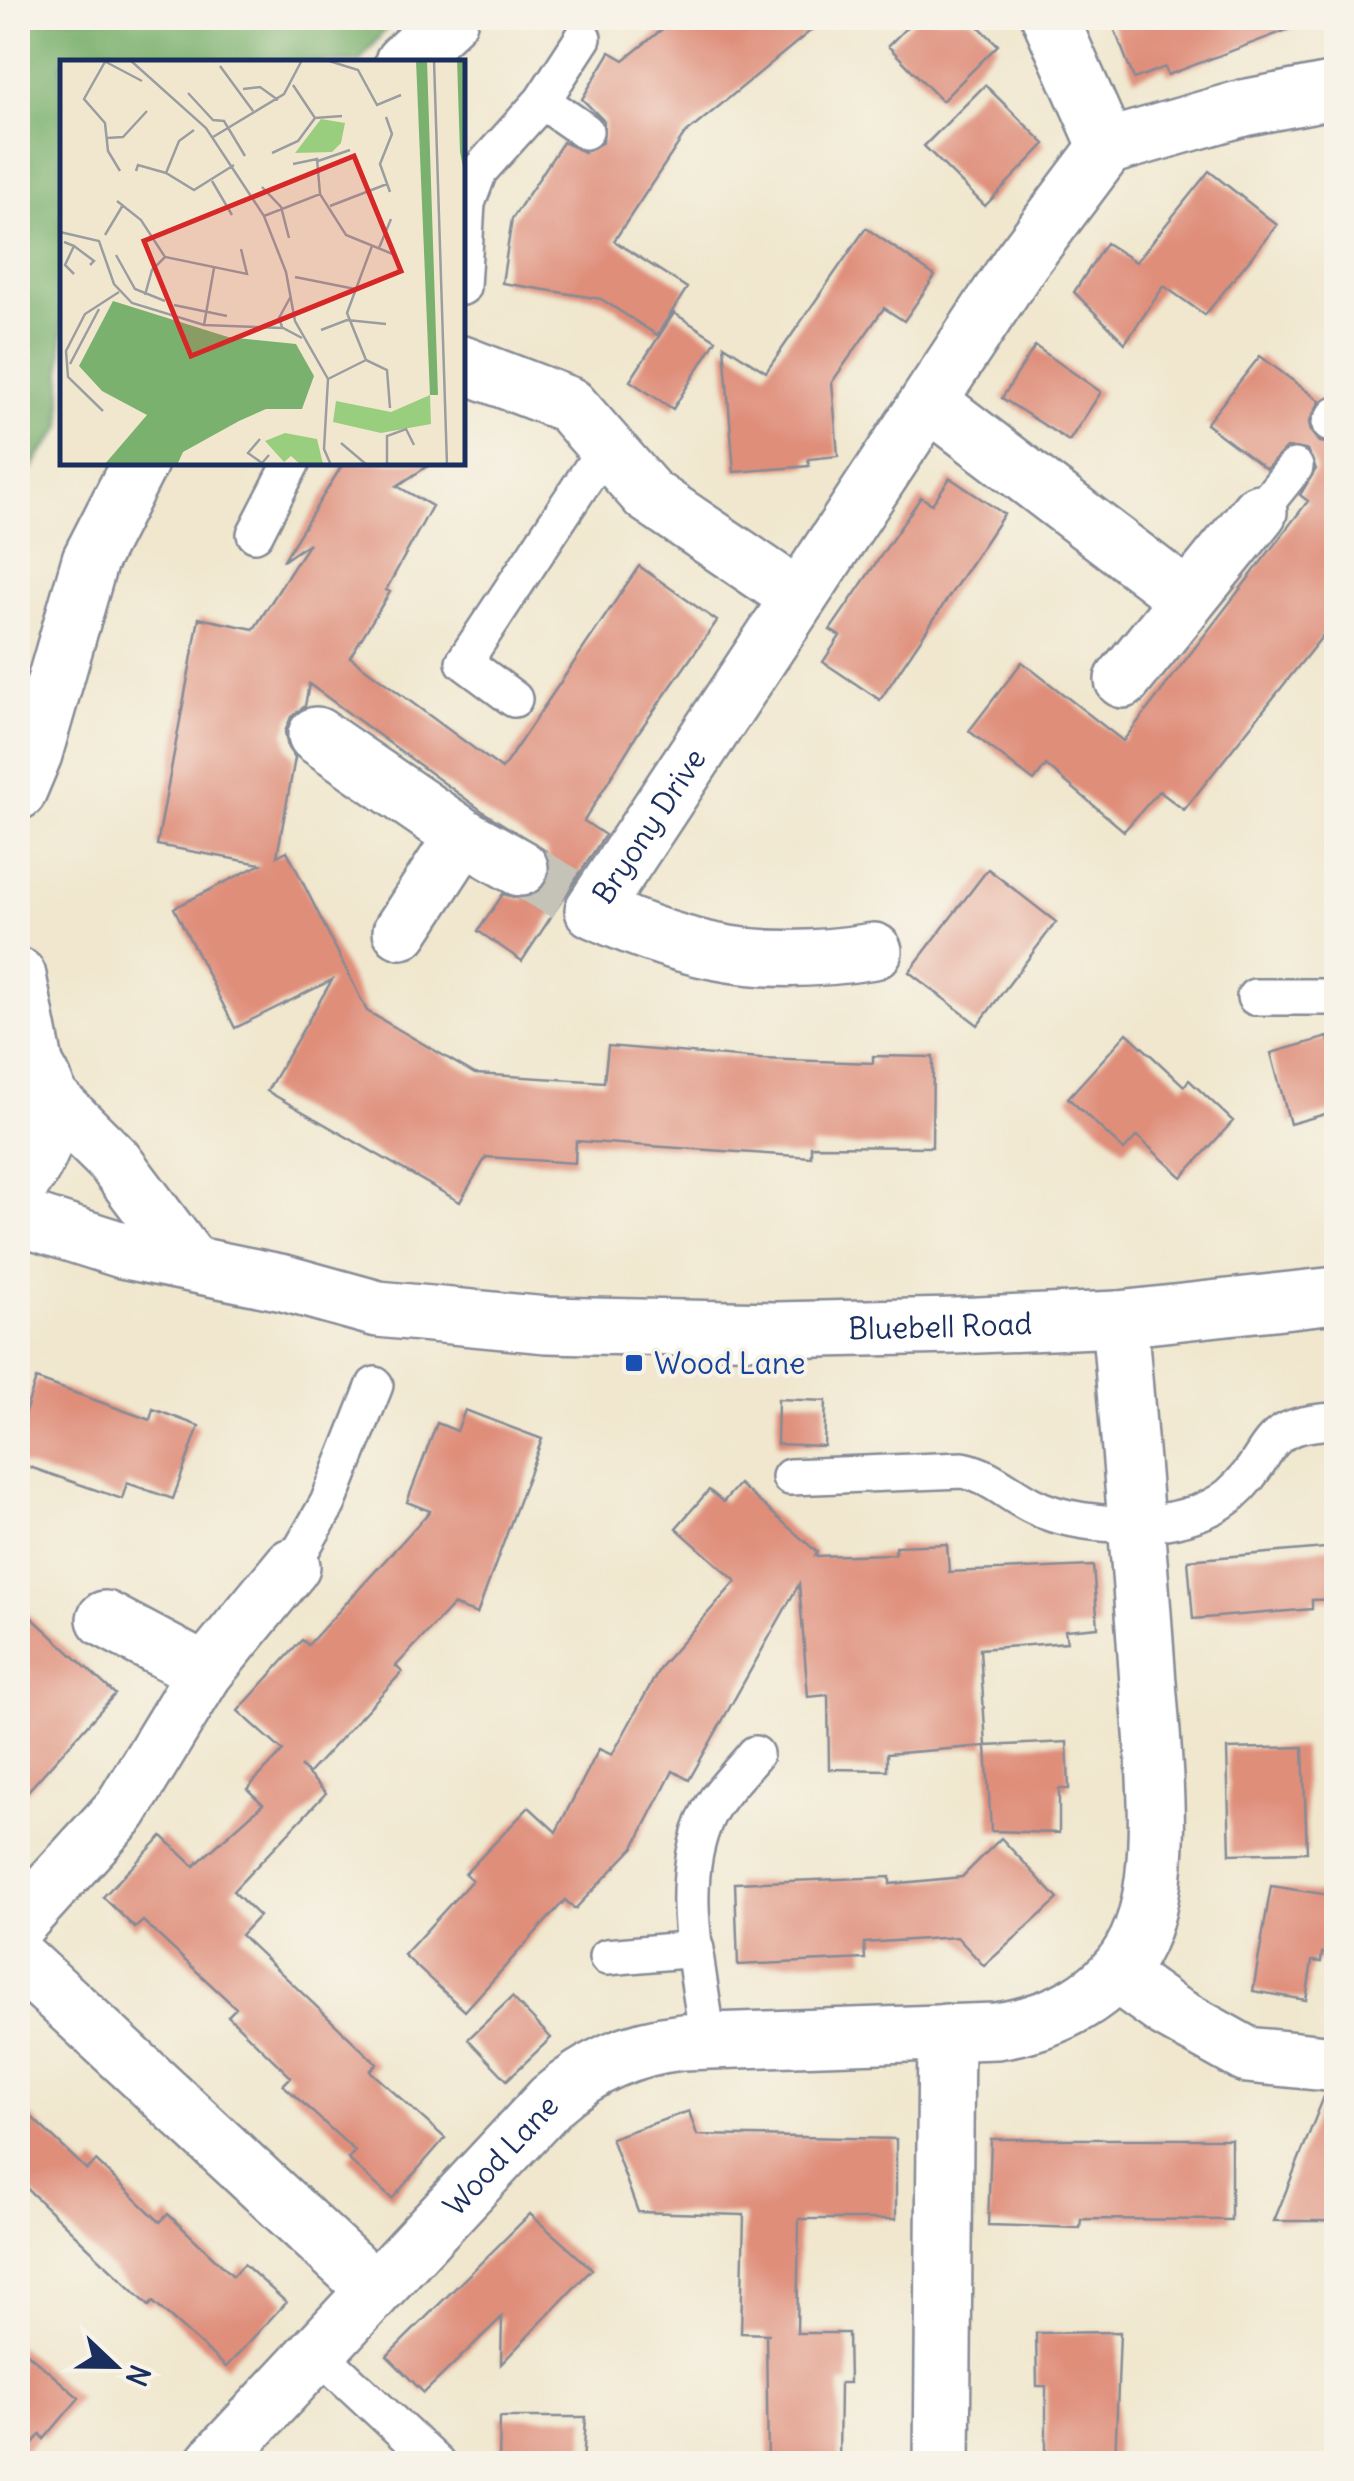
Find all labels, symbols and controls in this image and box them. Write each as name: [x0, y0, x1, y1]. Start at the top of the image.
inset map: [60, 60, 465, 465]
street label: Bryony Drive: [584, 741, 714, 911]
street label: Bluebell Road: [848, 1304, 1033, 1347]
place label: Wood Lane: [654, 1344, 806, 1382]
marker: Wood Lane: [623, 1352, 645, 1374]
street label: Wood Lane: [435, 2087, 566, 2224]
north arrow: [65, 2316, 165, 2416]
text: N: [118, 2360, 158, 2391]

